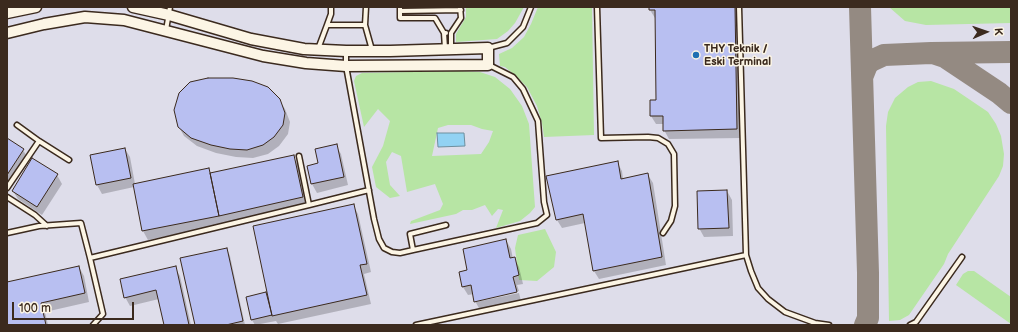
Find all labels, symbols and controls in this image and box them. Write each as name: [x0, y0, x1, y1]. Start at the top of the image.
north arrow: [966, 12, 1006, 52]
text: K: [992, 28, 1005, 36]
place label: THY Teknik / Eski Terminal: [704, 42, 771, 68]
marker: THY Teknik / Eski Terminal: [691, 50, 701, 60]
scale bar: [14, 294, 136, 320]
text: 100 m: [19, 301, 51, 316]

